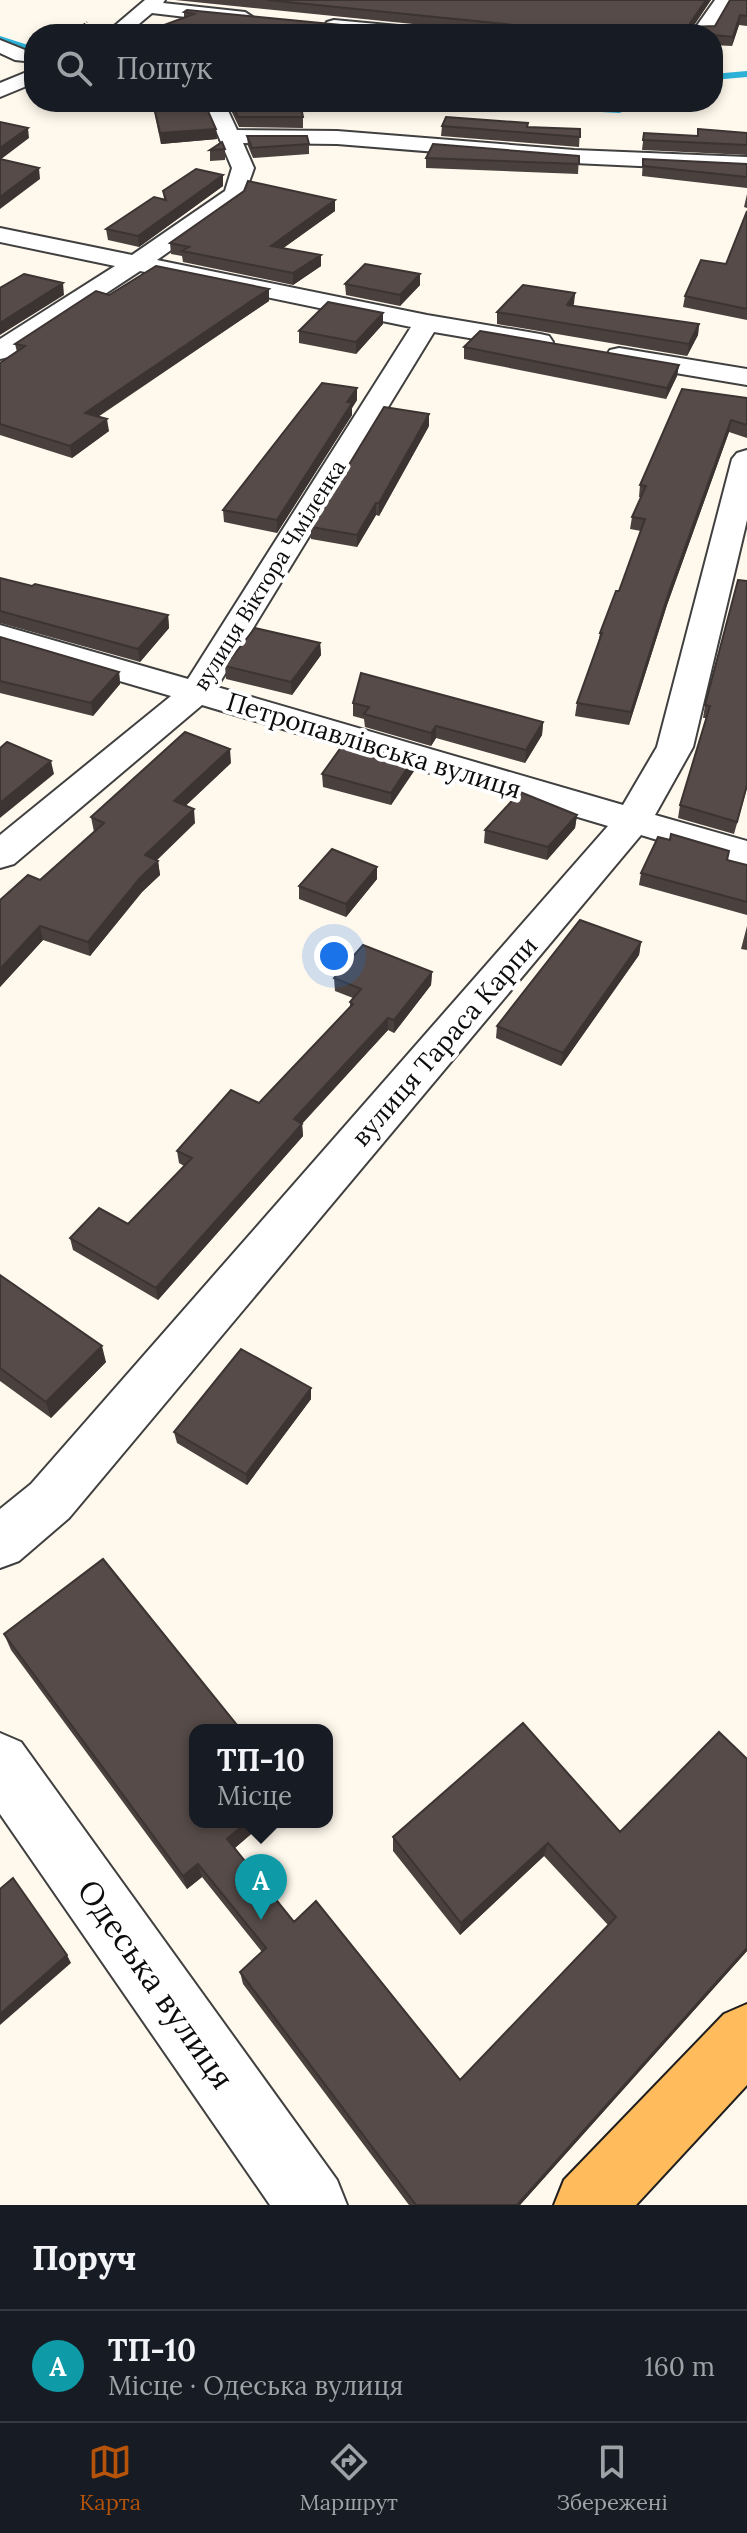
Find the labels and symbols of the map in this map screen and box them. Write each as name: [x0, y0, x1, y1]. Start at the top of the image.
street label: вулиця Віктора Чміленка: [187, 455, 351, 695]
street label: Петропавлівська вулиця: [223, 684, 525, 806]
street label: вулиця Тараса Карпи: [344, 929, 544, 1153]
your location: [314, 936, 354, 976]
pin: A: [235, 1854, 287, 1920]
street label: Одеська вулиця: [69, 1871, 243, 2097]

